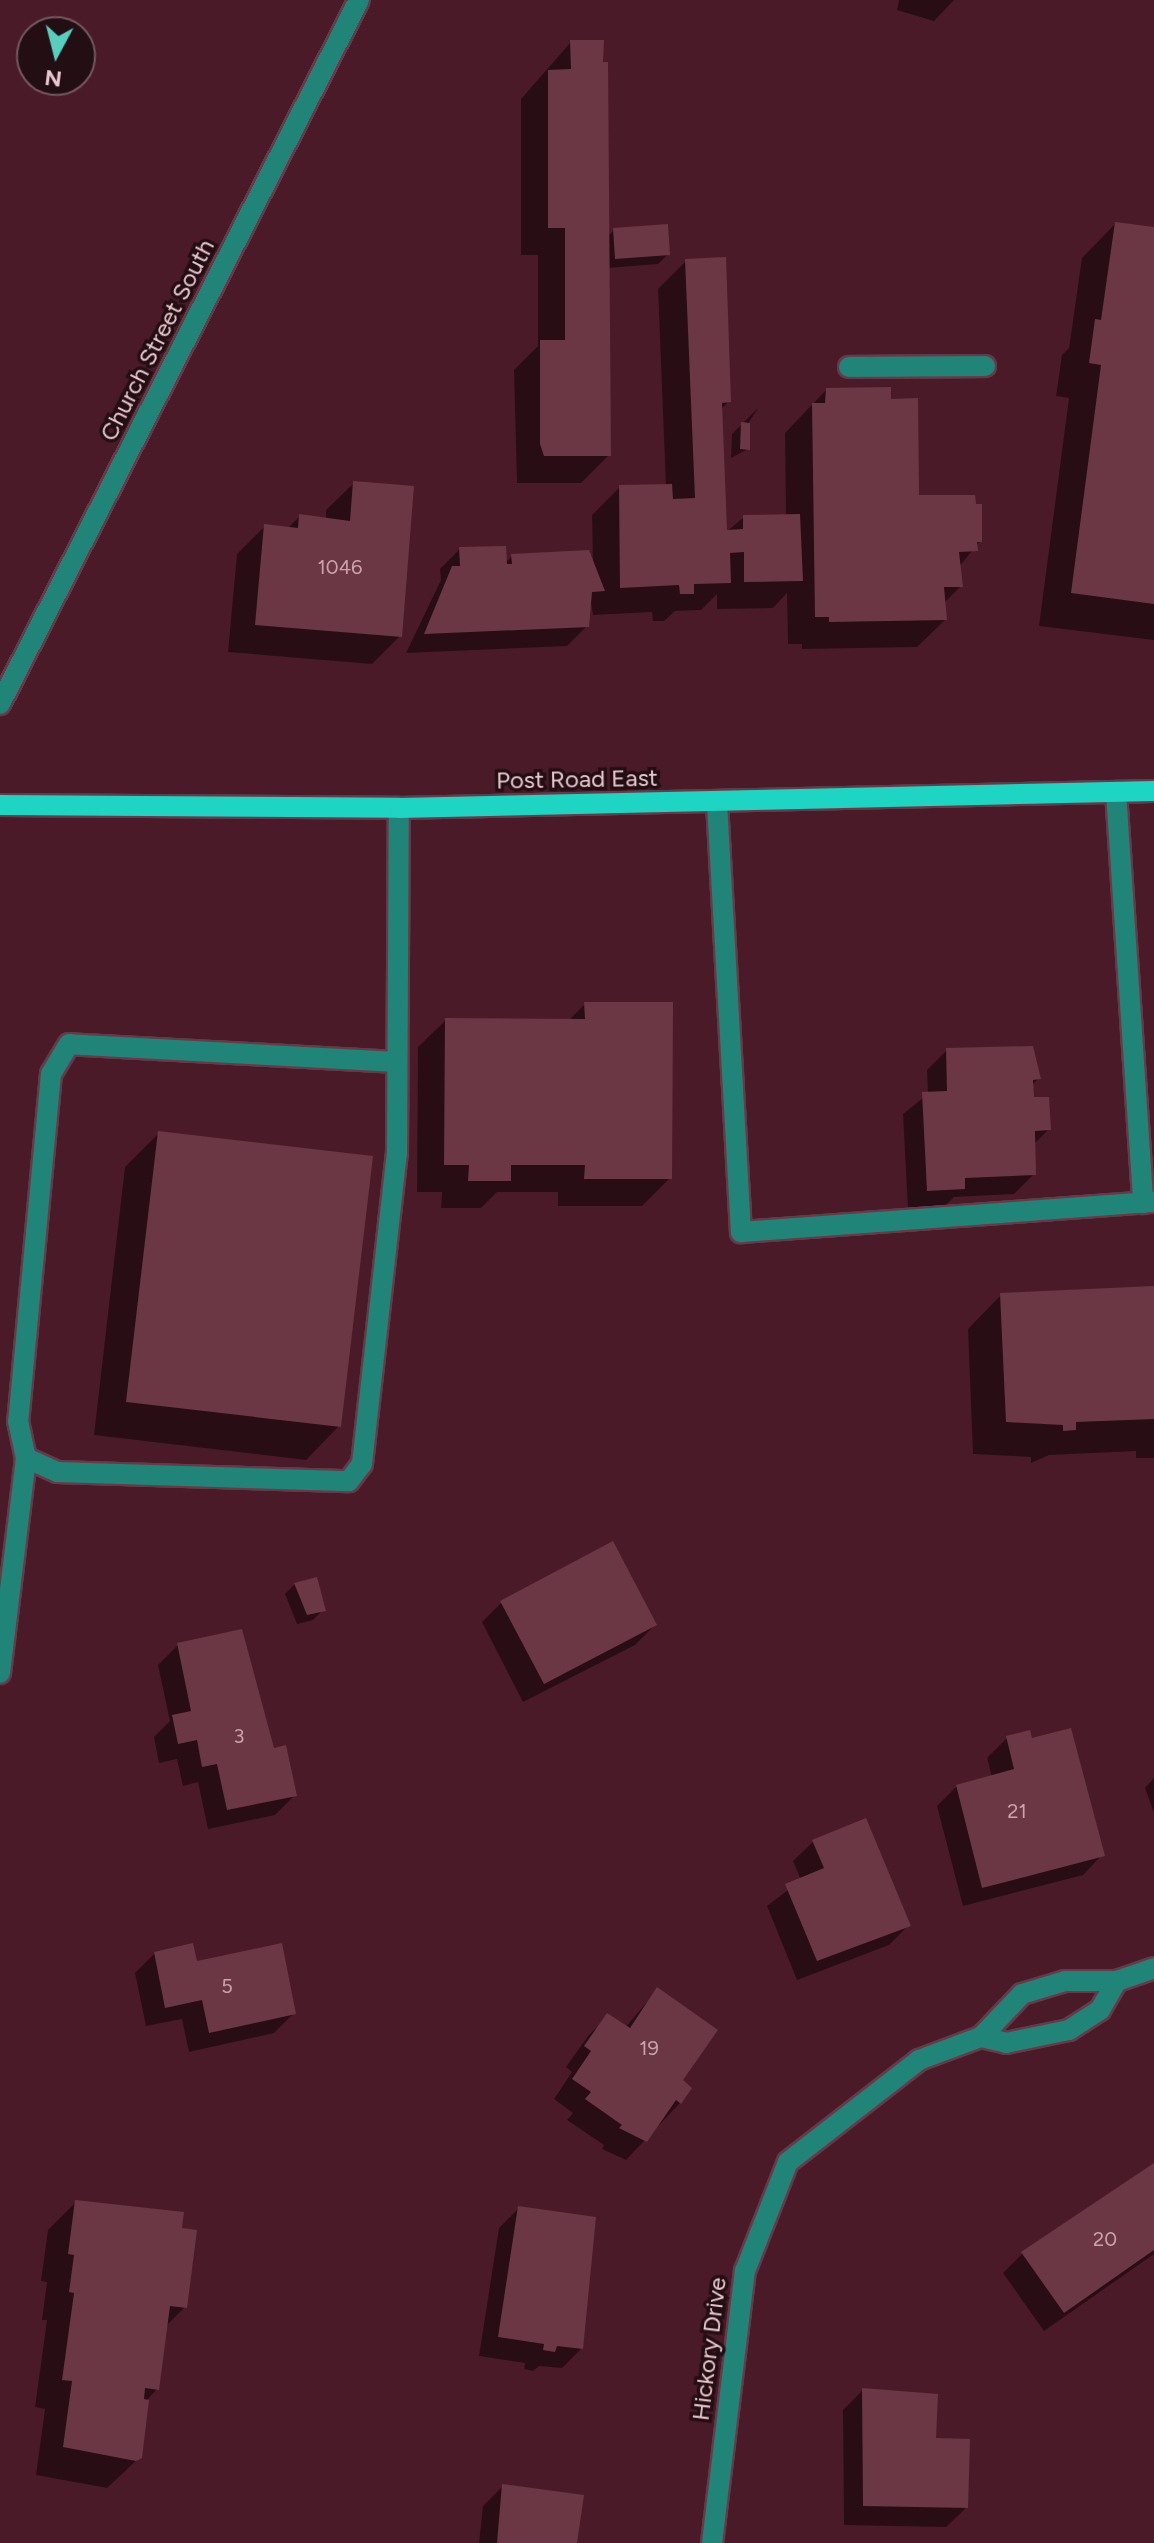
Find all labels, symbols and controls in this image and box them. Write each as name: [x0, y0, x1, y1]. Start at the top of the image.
north arrow: [16, 16, 96, 96]
text: N: [43, 64, 63, 93]
street label: Church Street South: [94, 234, 220, 446]
house number: 1046: [318, 555, 362, 579]
street label: Post Road East: [496, 763, 658, 795]
house number: 3: [234, 1724, 244, 1748]
house number: 21: [1007, 1799, 1027, 1823]
house number: 5: [221, 1974, 233, 1998]
house number: 19: [639, 2036, 659, 2060]
house number: 20: [1093, 2227, 1117, 2251]
street label: Hickory Drive: [686, 2276, 732, 2422]

